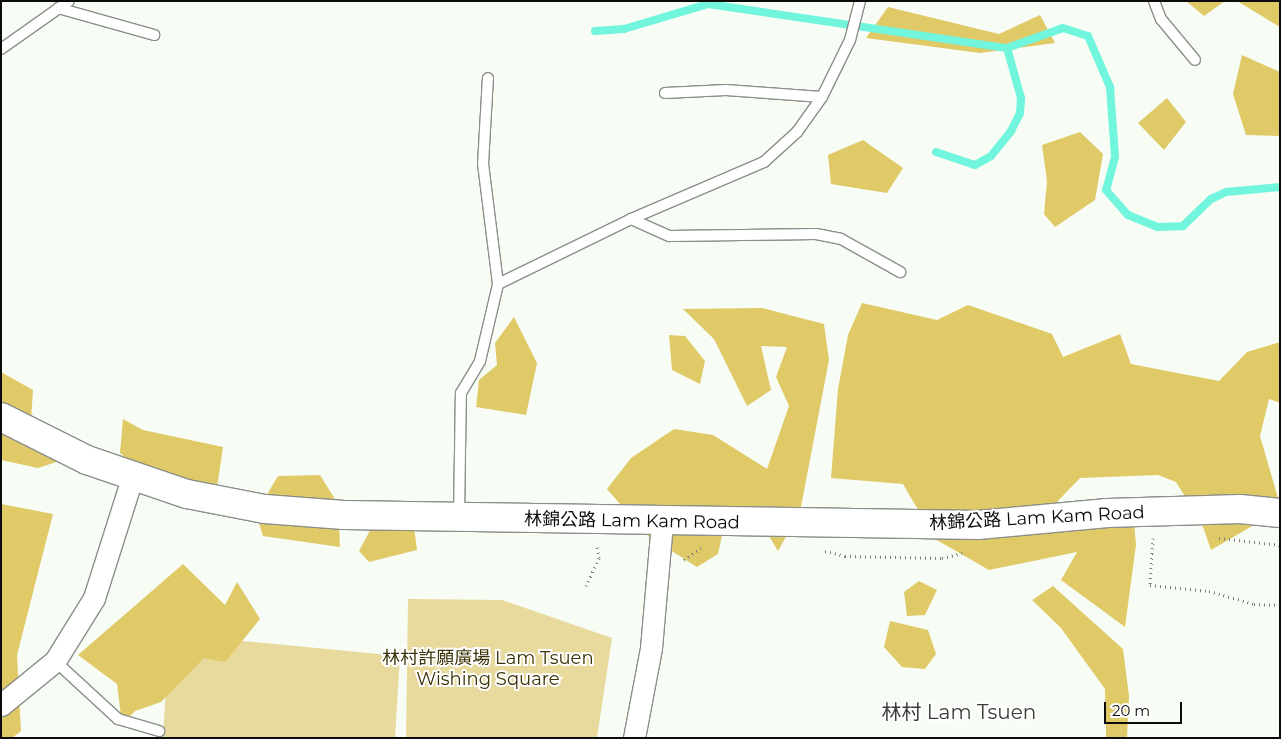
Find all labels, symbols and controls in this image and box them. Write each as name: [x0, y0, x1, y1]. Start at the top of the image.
street label: 林錦公路 Lam Kam Road: [929, 502, 1145, 534]
street label: 林錦公路 Lam Kam Road: [524, 508, 740, 534]
park label: 林村許願廣場 Lam Tsuen Wishing Square: [382, 648, 594, 691]
scale bar: [1106, 692, 1184, 724]
district label: 林村 Lam Tsuen: [882, 700, 1036, 724]
text: 20 m: [1112, 701, 1150, 720]

